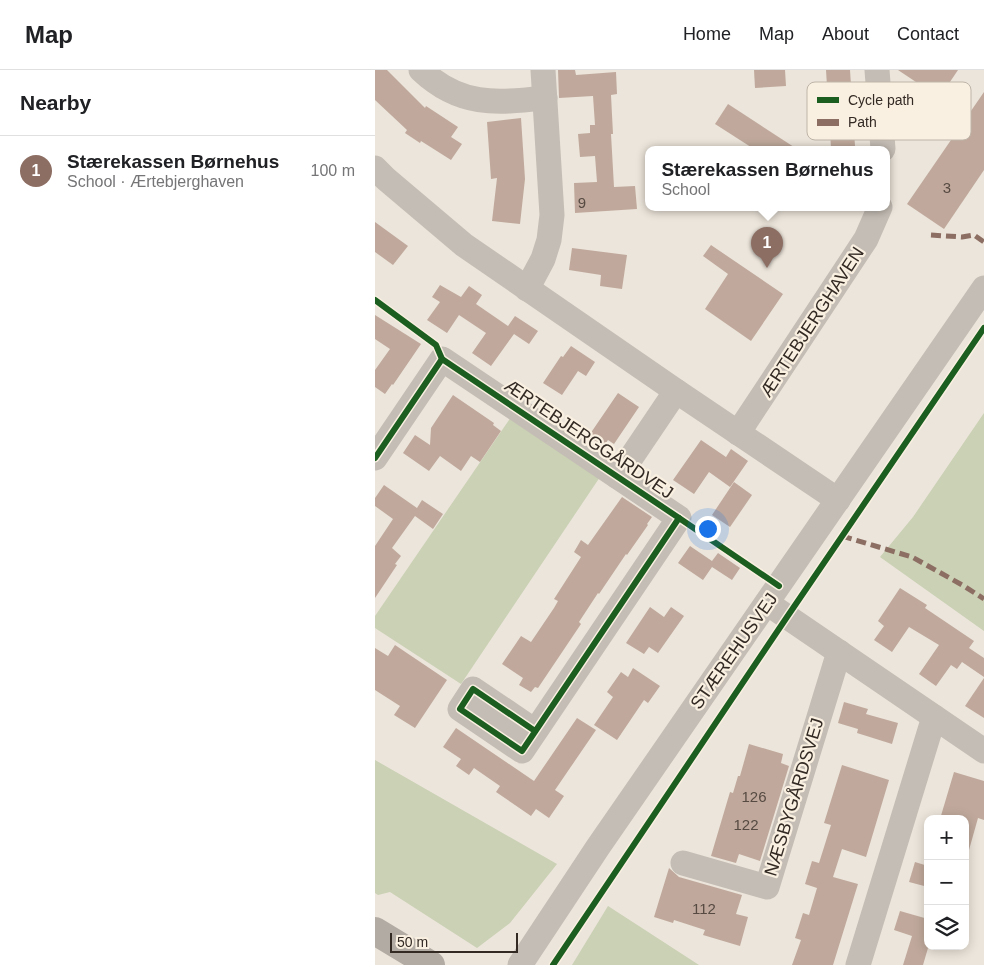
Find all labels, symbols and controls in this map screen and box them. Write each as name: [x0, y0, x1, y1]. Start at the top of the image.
text: Map: [25, 21, 73, 48]
text: Home: [683, 24, 731, 44]
text: Map: [759, 24, 794, 44]
text: About: [822, 24, 869, 44]
text: Contact: [897, 24, 959, 44]
legend: [807, 82, 971, 140]
text: Nearby: [20, 91, 91, 114]
text: Cycle path: [848, 92, 914, 108]
text: Path: [848, 114, 877, 130]
popup: [645, 146, 890, 211]
text: Stærekassen Børnehus: [67, 151, 279, 172]
text: Stærekassen Børnehus: [661, 159, 874, 180]
text: 1: [32, 162, 40, 179]
text: 100 m: [311, 162, 355, 179]
text: School · Ærtebjerghaven: [67, 173, 244, 190]
house number: 3: [943, 179, 951, 196]
text: School: [661, 181, 710, 198]
house number: 9: [578, 194, 586, 211]
pin: 1: [751, 227, 783, 268]
street label: ÆRTEBJERGHAVEN: [756, 243, 868, 401]
street label: ÆRTEBJERGGÅRDVEJ: [501, 375, 677, 503]
your location: [695, 516, 721, 542]
street label: STÆREHUSVEJ: [687, 589, 781, 713]
street label: NÆSBYGÅRDSVEJ: [760, 716, 828, 878]
house number: 126: [741, 788, 767, 805]
map controls: [924, 815, 969, 950]
button: +: [924, 815, 969, 860]
house number: 122: [733, 816, 759, 833]
button: −: [924, 860, 969, 905]
house number: 112: [692, 900, 716, 917]
button: layers: [924, 905, 969, 950]
scale bar: [390, 930, 517, 953]
text: 50 m: [397, 934, 428, 950]

